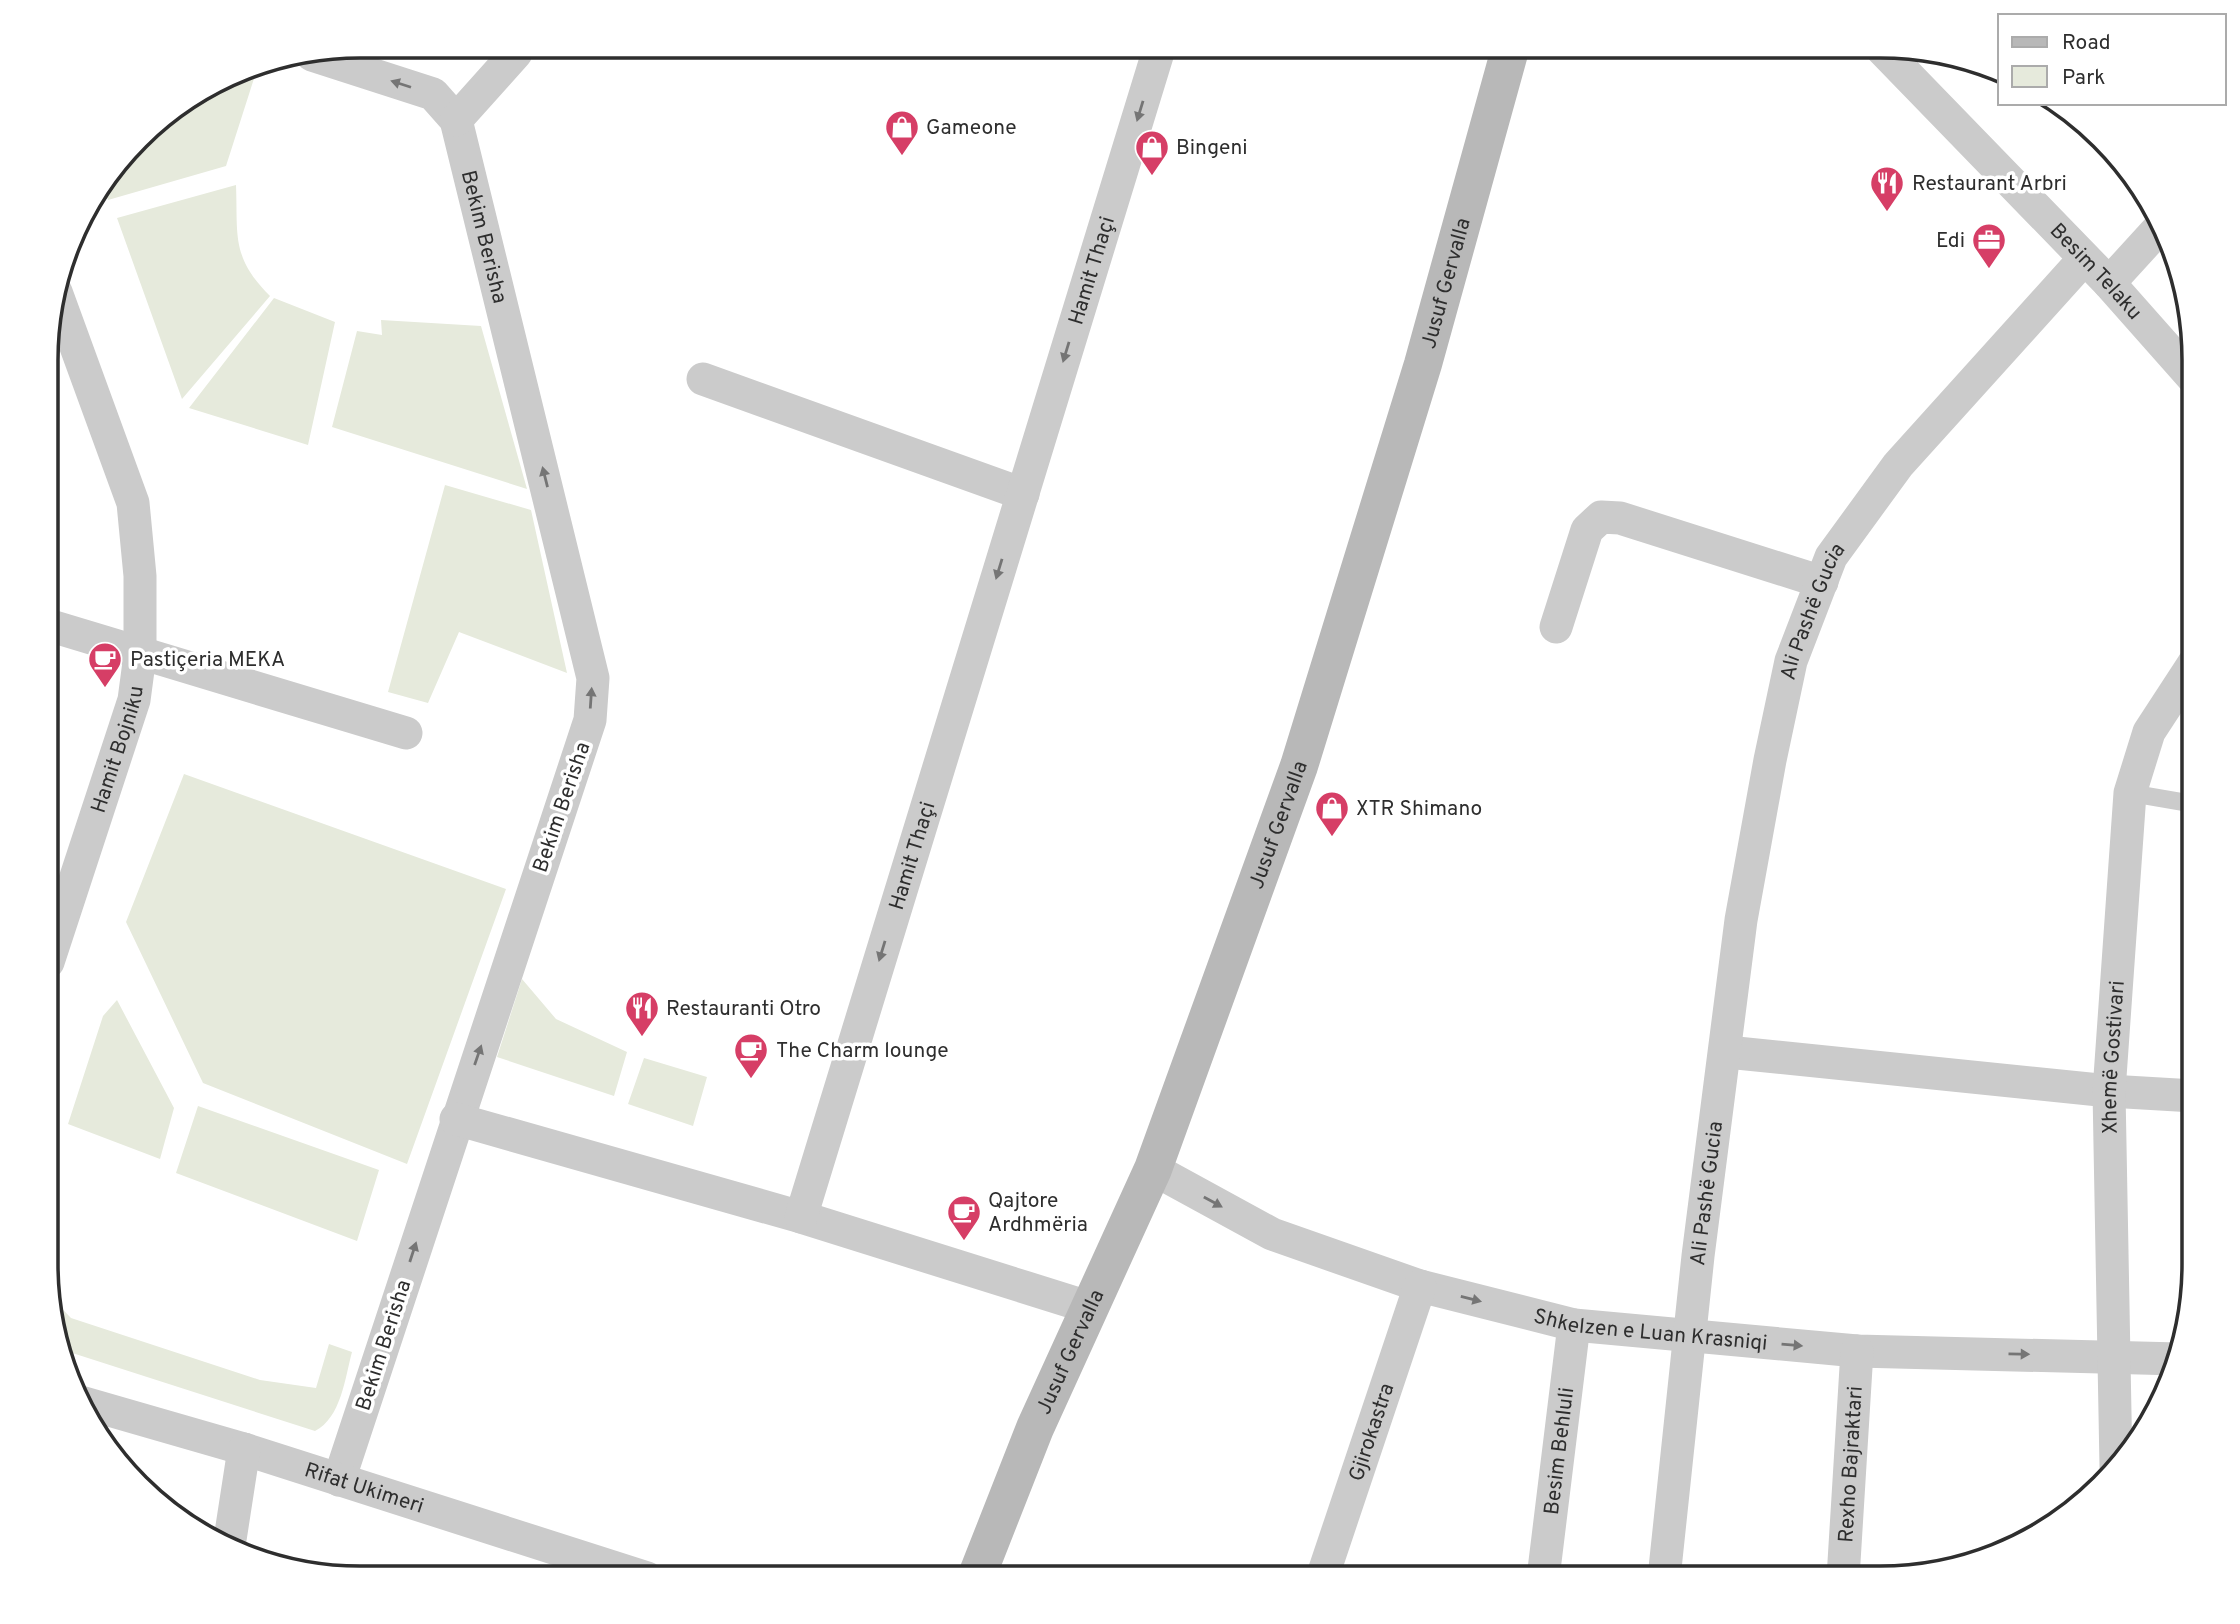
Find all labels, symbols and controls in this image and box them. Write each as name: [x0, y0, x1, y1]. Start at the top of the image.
legend: [1998, 14, 2226, 105]
text: Road: [2062, 30, 2111, 57]
text: Park: [2062, 65, 2105, 92]
one-way arrow: [390, 78, 411, 88]
one-way arrow: [1135, 101, 1145, 122]
shop icon: Gameone: [883, 108, 921, 157]
place label: Gameone: [926, 115, 1017, 142]
shop icon: Bingeni: [1133, 128, 1171, 177]
place label: Bingeni: [1176, 135, 1248, 162]
restaurant icon: Restaurant Arbri: [1868, 164, 1906, 213]
street label: Bekim Berisha: [454, 168, 513, 306]
place label: Restaurant Arbri: [1912, 171, 2067, 198]
street label: Hamit Thaçi: [1063, 213, 1122, 328]
street label: Jusuf Gervalla: [1416, 215, 1478, 352]
street label: Besim Telaku: [2043, 218, 2147, 326]
office icon: Edi: [1970, 221, 2008, 270]
place label: Edi: [1936, 228, 1965, 255]
one-way arrow: [1061, 342, 1071, 363]
one-way arrow: [539, 465, 550, 487]
street label: Ali Pashë Gucia: [1775, 538, 1852, 683]
one-way arrow: [994, 559, 1004, 580]
cafe icon: Pastiçeria MEKA: [86, 640, 124, 689]
place label: Pastiçeria MEKA: [130, 647, 285, 674]
street label: Hamit Bojniku: [86, 684, 151, 817]
one-way arrow: [586, 687, 597, 709]
street label: Bekim Berisha: [527, 739, 597, 876]
street label: Jusuf Gervalla: [1244, 757, 1315, 893]
shop icon: XTR Shimano: [1313, 789, 1351, 838]
place label: XTR Shimano: [1356, 796, 1482, 823]
street label: Hamit Thaçi: [884, 799, 943, 914]
one-way arrow: [877, 941, 887, 962]
street label: Xhemë Gostivari: [2097, 979, 2132, 1134]
restaurant icon: Restauranti Otro: [623, 989, 661, 1038]
place label: Restauranti Otro: [666, 996, 821, 1023]
cafe icon: The Charm lounge: [732, 1031, 770, 1080]
place label: The Charm lounge: [776, 1038, 949, 1065]
one-way arrow: [473, 1044, 483, 1065]
street label: Ali Pashë Gucia: [1685, 1120, 1730, 1267]
place label: Qajtore Ardhmëria: [988, 1188, 1088, 1239]
cafe icon: Qajtore Ardhmëria: [945, 1193, 983, 1242]
one-way arrow: [1203, 1196, 1223, 1208]
one-way arrow: [408, 1241, 418, 1262]
street label: Bekim Berisha: [351, 1277, 418, 1414]
street label: Jusuf Gervalla: [1031, 1286, 1111, 1419]
one-way arrow: [1460, 1294, 1482, 1305]
street label: Shkelzen e Luan Krasniqi: [1531, 1303, 1769, 1358]
one-way arrow: [1781, 1340, 1803, 1351]
one-way arrow: [2009, 1348, 2031, 1360]
street label: Gjirokastra: [1343, 1380, 1401, 1485]
street label: Rexho Bajraktari: [1833, 1385, 1870, 1543]
street label: Besim Behluli: [1539, 1386, 1581, 1516]
street label: Rifat Ukimeri: [301, 1457, 427, 1521]

